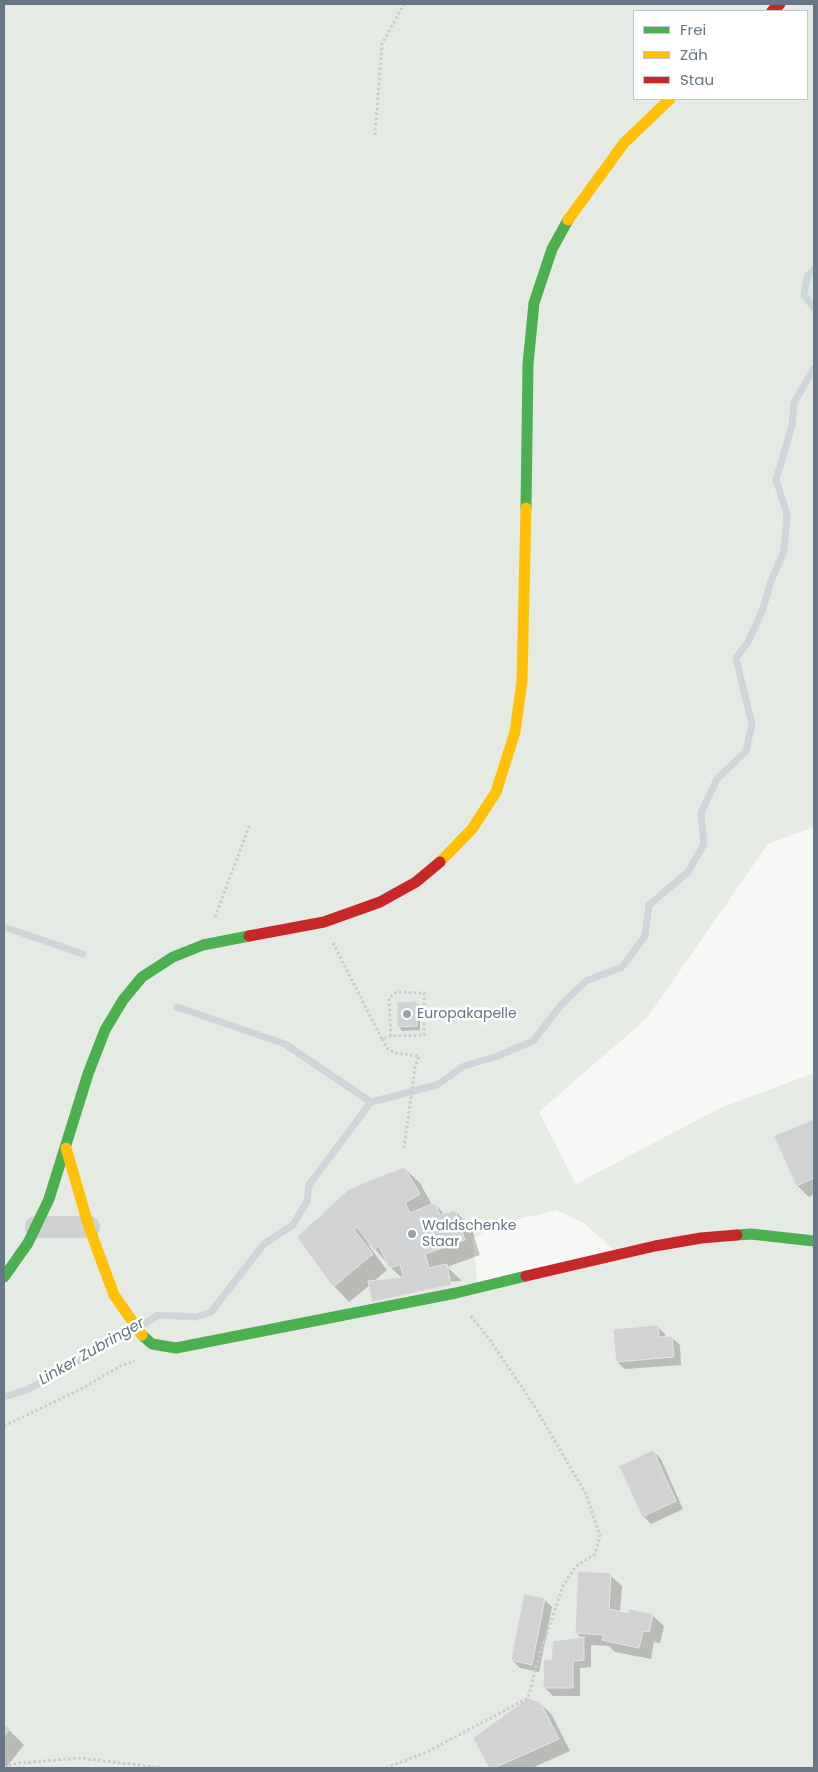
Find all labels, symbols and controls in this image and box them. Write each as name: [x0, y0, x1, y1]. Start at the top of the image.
legend: [633, 10, 808, 100]
text: Frei: [680, 19, 706, 40]
text: Zäh: [680, 44, 708, 65]
text: Stau: [680, 69, 714, 90]
place label: Europakapelle: [417, 1006, 517, 1022]
marker: Europakapelle: [401, 1008, 413, 1020]
place label: Waldschenke Staar: [422, 1218, 516, 1250]
marker: Waldschenke Staar: [406, 1228, 418, 1240]
water label: Linker Zubringer: [36, 1315, 148, 1389]

